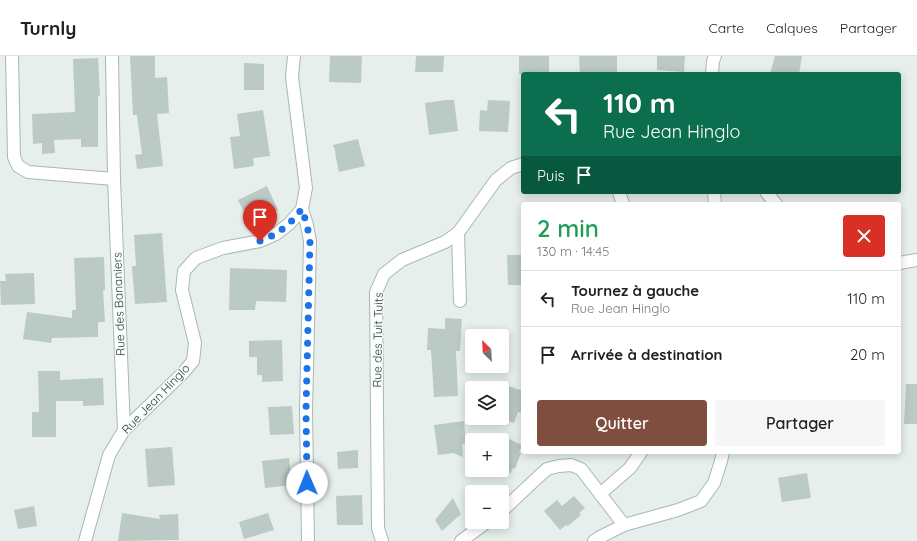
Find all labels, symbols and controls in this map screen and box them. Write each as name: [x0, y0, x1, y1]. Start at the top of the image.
text: Turnly: [20, 16, 76, 40]
text: Carte: [709, 19, 744, 37]
text: Calques: [766, 19, 818, 37]
text: Partager: [840, 19, 897, 37]
text: 110 m: [603, 85, 676, 120]
icon: left: [537, 88, 589, 140]
text: Rue Jean Hinglo: [603, 120, 740, 143]
icon: arrive: [573, 164, 595, 186]
text: Puis: [537, 166, 565, 185]
pin: [243, 200, 277, 241]
icon: arrive: [249, 206, 271, 228]
text: 2 min: [537, 213, 599, 243]
button: close: [843, 215, 885, 257]
text: 130 m · 14:45: [537, 243, 609, 259]
street label: Rue des Bananiers: [109, 252, 128, 356]
text: Tournez à gauche: [571, 281, 699, 300]
icon: left: [537, 288, 559, 310]
text: 110 m: [847, 289, 885, 308]
street label: Rue des Tuit Tuits: [369, 292, 386, 388]
text: Rue Jean Hinglo: [571, 300, 670, 316]
north arrow: [465, 329, 509, 373]
map controls: [465, 329, 509, 529]
icon: arrive: [537, 344, 559, 366]
text: Arrivée à destination: [571, 345, 723, 364]
text: 20 m: [850, 345, 885, 364]
street label: Rue Jean Hinglo: [118, 361, 193, 437]
button: layers: [465, 381, 509, 425]
button: Quitter: [537, 400, 707, 446]
button: Partager: [715, 400, 885, 446]
button: +: [465, 433, 509, 477]
position arrow: [286, 462, 328, 504]
button: −: [465, 485, 509, 529]

